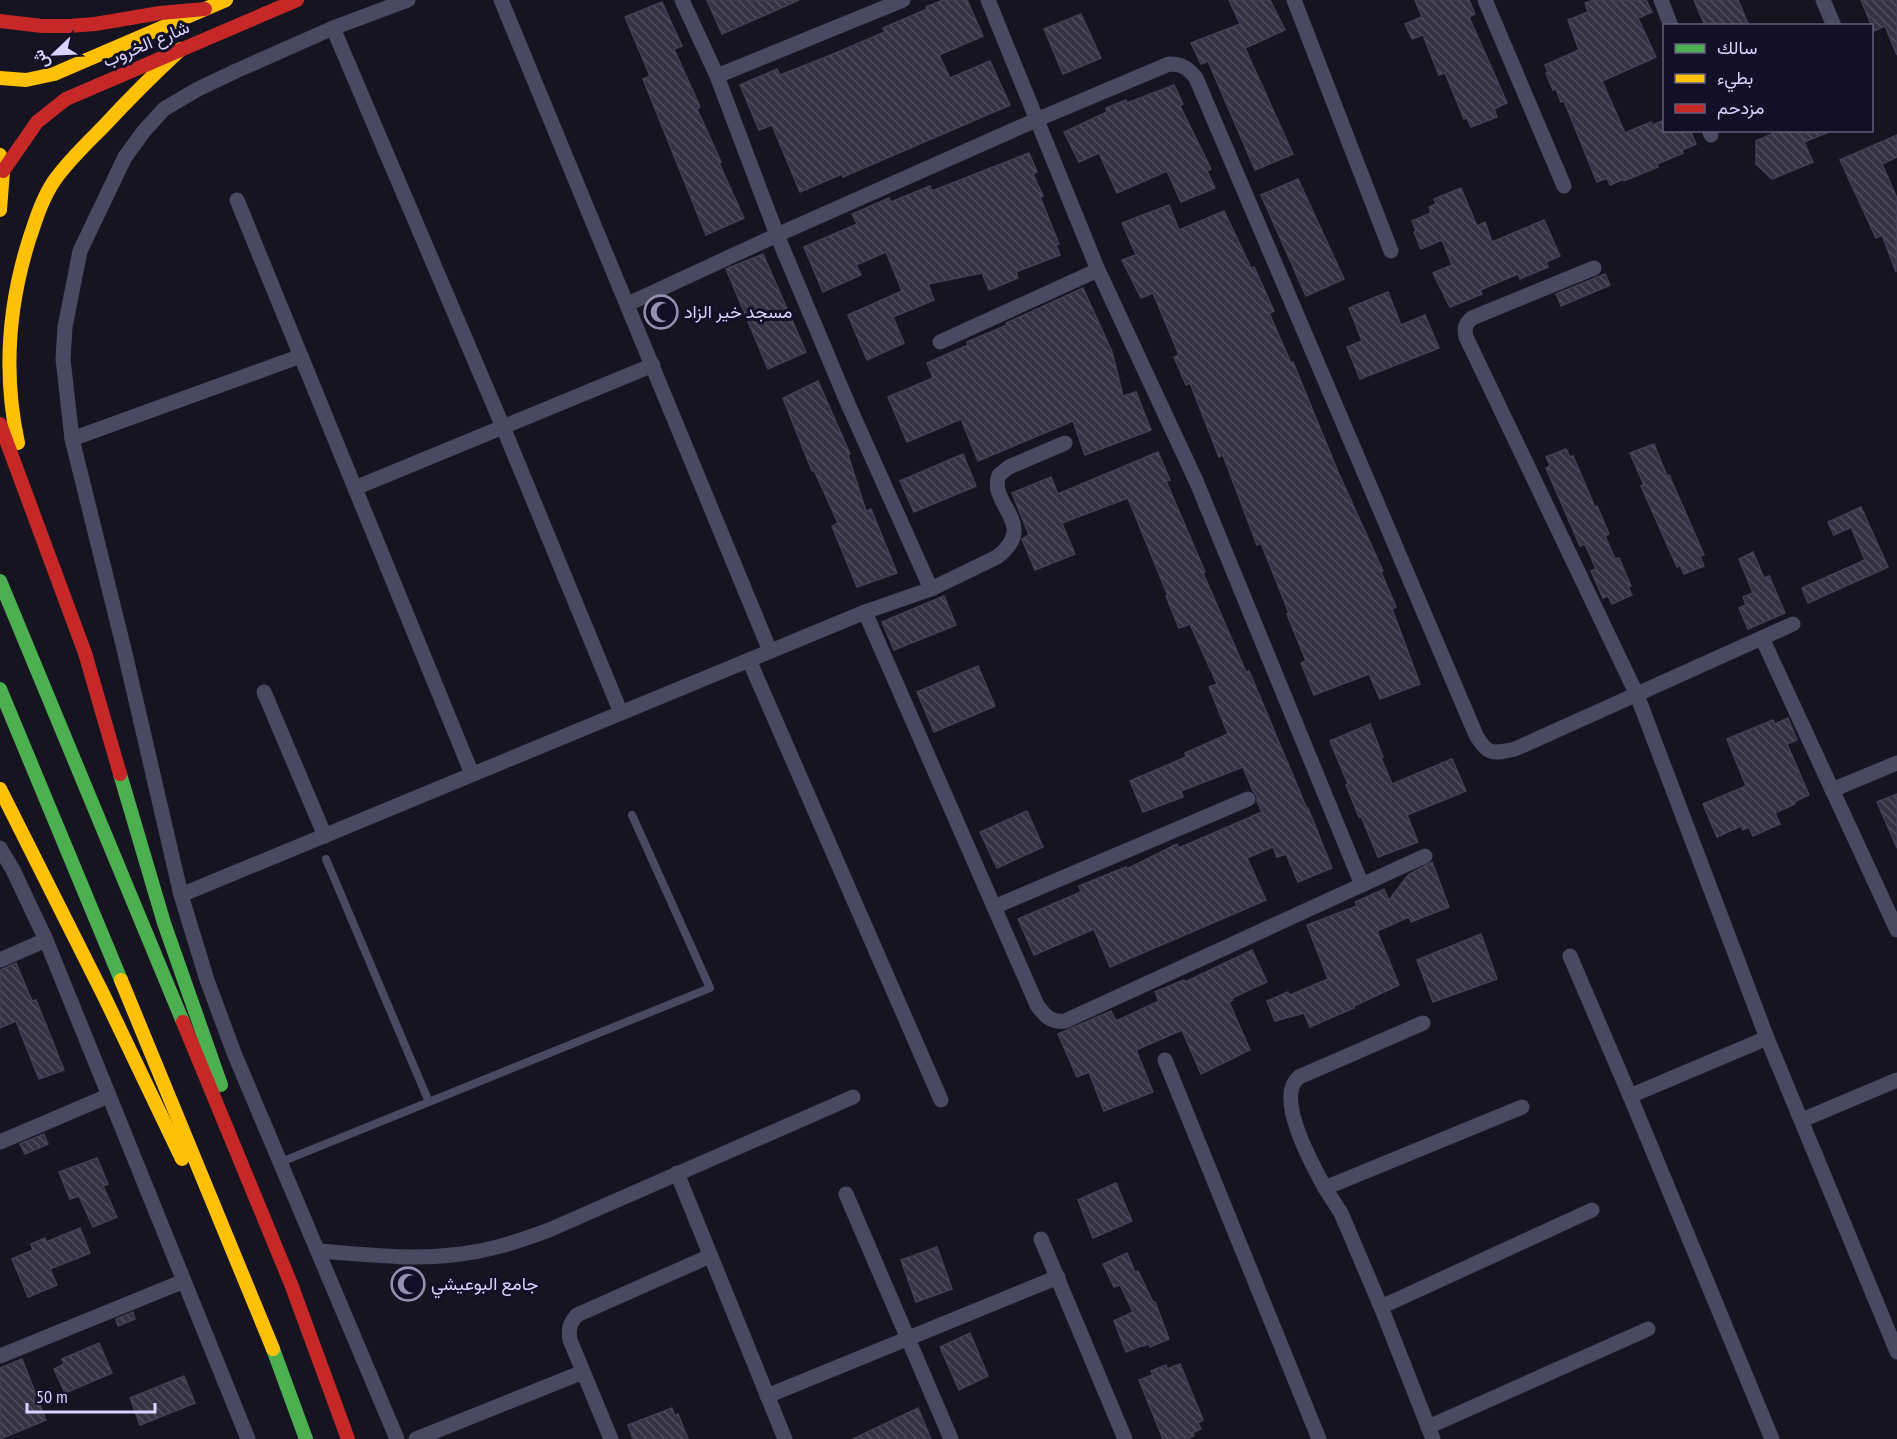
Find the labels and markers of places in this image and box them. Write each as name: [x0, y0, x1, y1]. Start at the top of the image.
mosque icon: مسجد خير الزاد: [643, 294, 679, 330]
place label: مسجد خير الزاد: [684, 300, 792, 323]
mosque icon: جامع البوعيشي: [390, 1266, 426, 1302]
place label: جامع البوعيشي: [431, 1272, 538, 1299]

